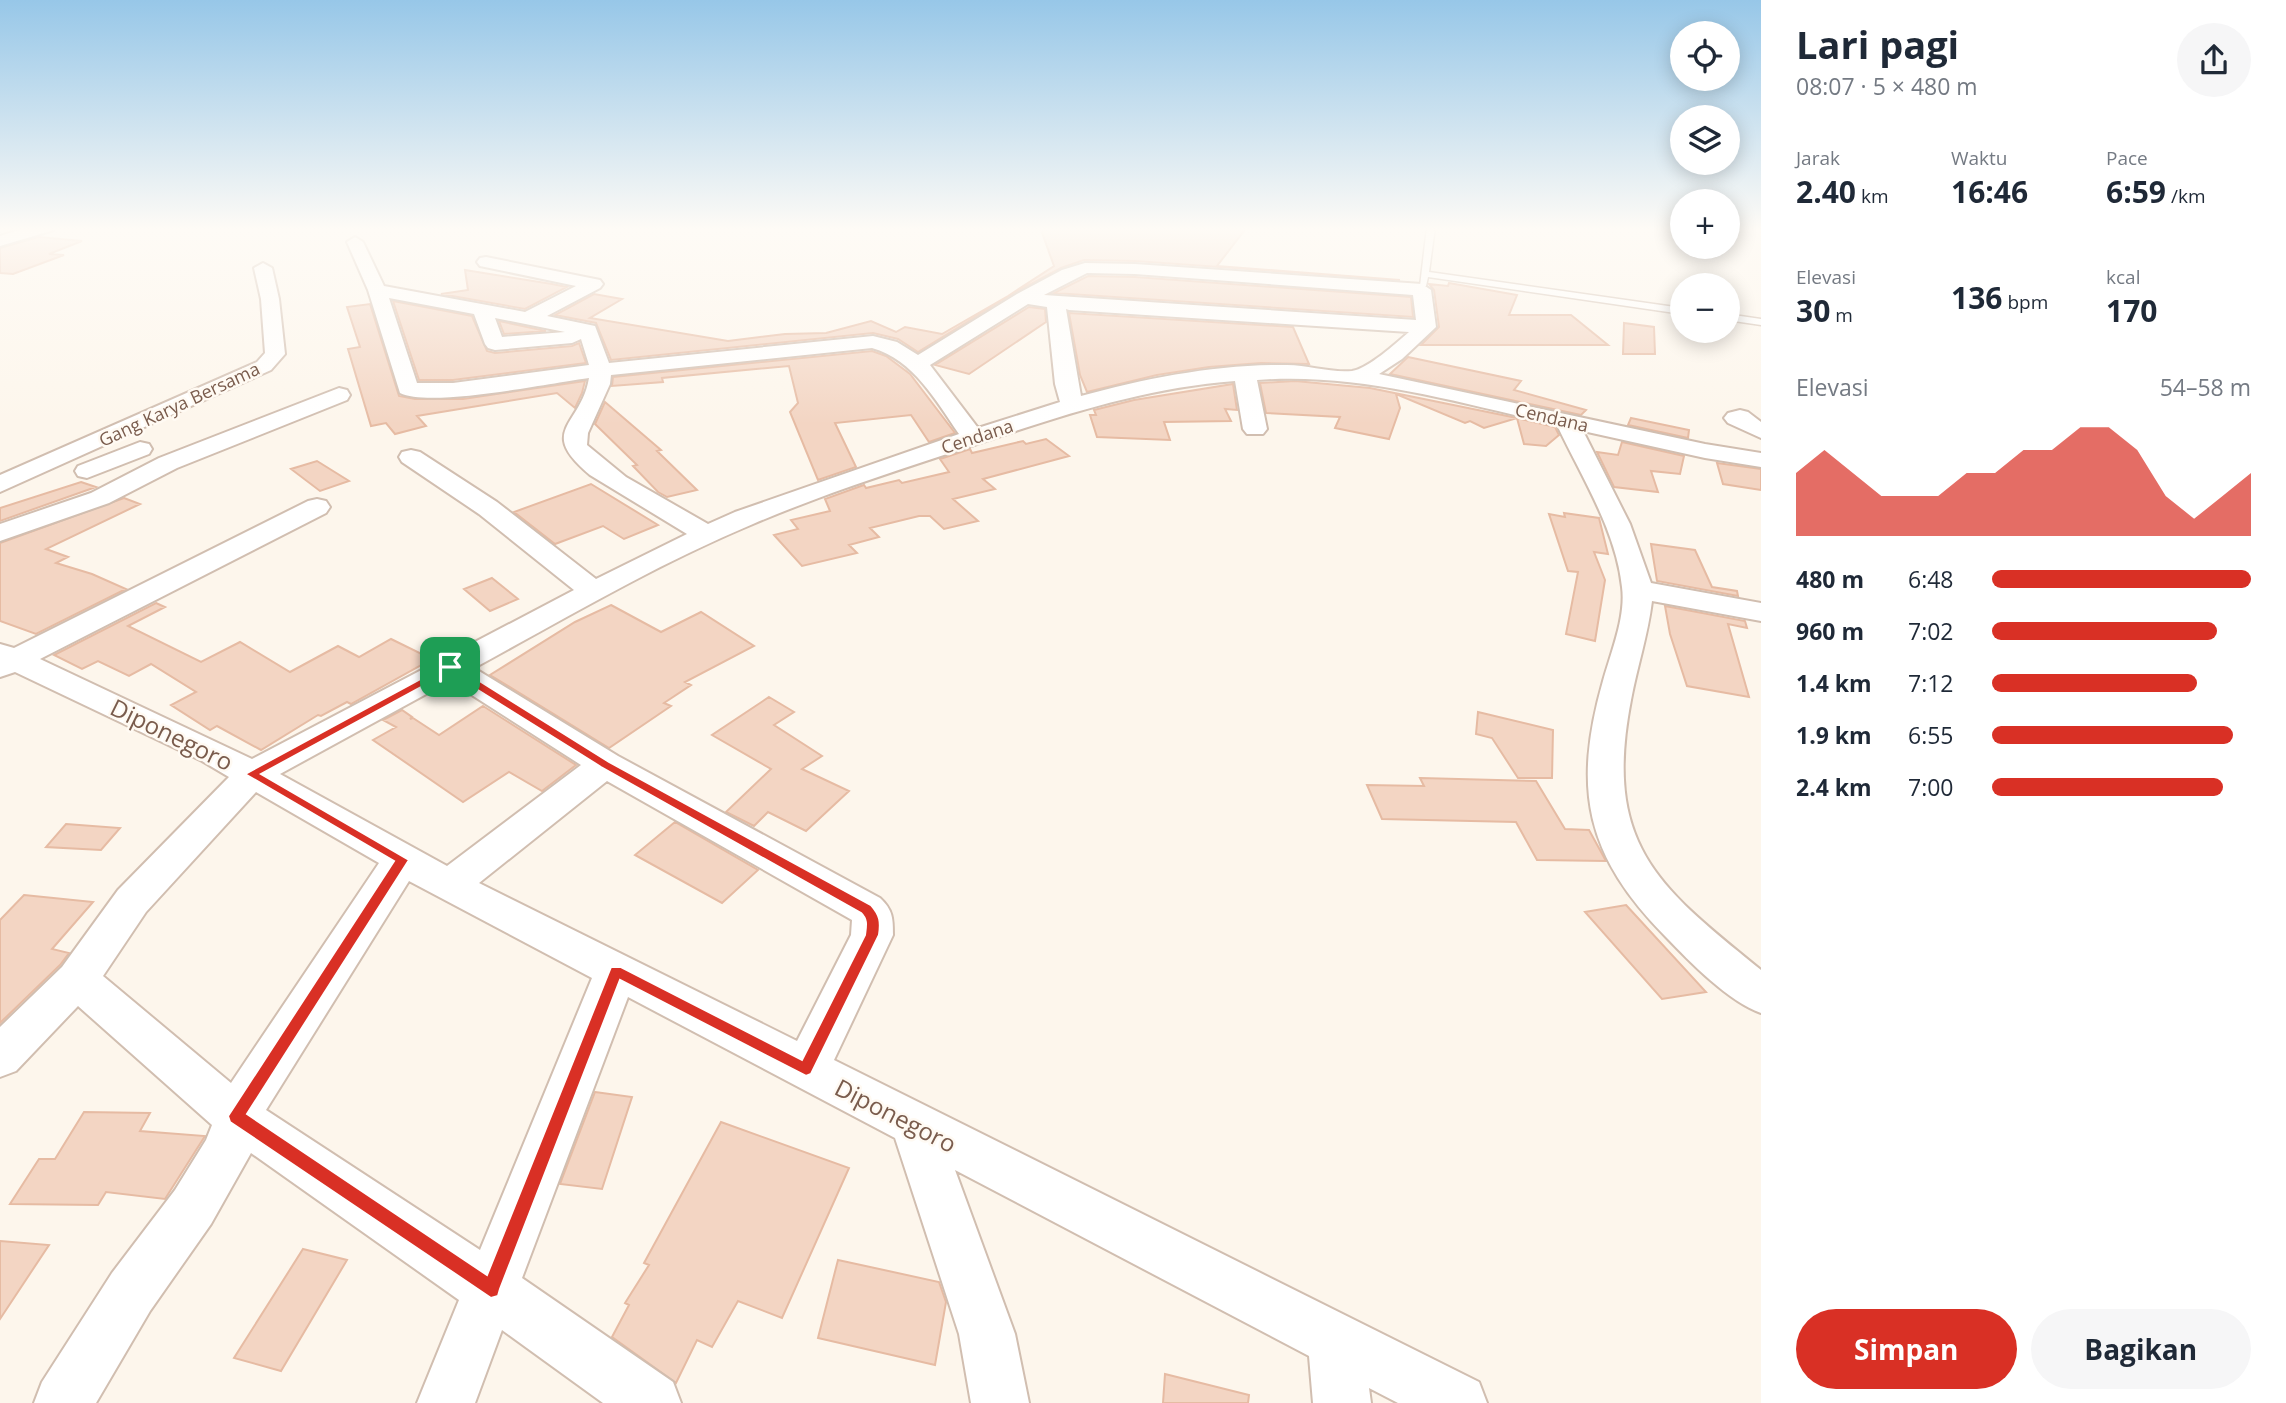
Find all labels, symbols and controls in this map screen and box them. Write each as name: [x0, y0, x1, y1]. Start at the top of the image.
text: Lari pagi: [1796, 18, 1959, 70]
map controls: [1670, 21, 1740, 343]
button: locate: [1670, 21, 1740, 91]
button: share: [2177, 23, 2251, 97]
text: 08:07 · 5 × 480 m: [1796, 70, 1978, 102]
button: layers: [1670, 105, 1740, 175]
text: Jarak: [1796, 145, 1840, 171]
text: Waktu: [1951, 145, 2008, 171]
text: Pace: [2106, 145, 2148, 171]
text: 2.40: [1796, 171, 1856, 212]
text: 16:46: [1951, 171, 2028, 212]
text: 6:59: [2106, 171, 2166, 212]
text: km: [1856, 183, 1889, 209]
text: /km: [2166, 183, 2206, 209]
button: +: [1670, 189, 1740, 259]
text: Elevasi: [1796, 264, 1856, 290]
text: kcal: [2106, 264, 2140, 290]
button: −: [1670, 273, 1740, 343]
text: 136: [1951, 277, 2002, 318]
text: bpm: [2002, 289, 2048, 315]
text: 30: [1796, 290, 1830, 331]
text: 170: [2106, 290, 2157, 331]
text: m: [1830, 302, 1853, 328]
street label: Gang Karya Bersama: [95, 356, 263, 452]
text: Elevasi: [1796, 371, 1869, 403]
text: 54–58 m: [2160, 371, 2251, 403]
street label: Cendana: [1513, 397, 1591, 437]
street label: Cendana: [938, 413, 1016, 459]
text: 480 m: [1796, 563, 1864, 595]
text: 6:48: [1908, 563, 1954, 595]
text: 960 m: [1796, 615, 1864, 647]
text: 7:02: [1908, 615, 1954, 647]
pin: [420, 637, 480, 697]
icon: arrive: [431, 648, 469, 686]
text: 1.4 km: [1796, 667, 1872, 699]
text: 7:12: [1908, 667, 1954, 699]
street label: Diponegoro: [105, 690, 239, 778]
text: 1.9 km: [1796, 719, 1872, 751]
text: 6:55: [1908, 719, 1954, 751]
text: 2.4 km: [1796, 771, 1872, 803]
text: 7:00: [1908, 771, 1954, 803]
street label: Diponegoro: [829, 1070, 963, 1160]
button: Simpan: [1796, 1309, 2017, 1389]
button: Bagikan: [2031, 1309, 2251, 1389]

